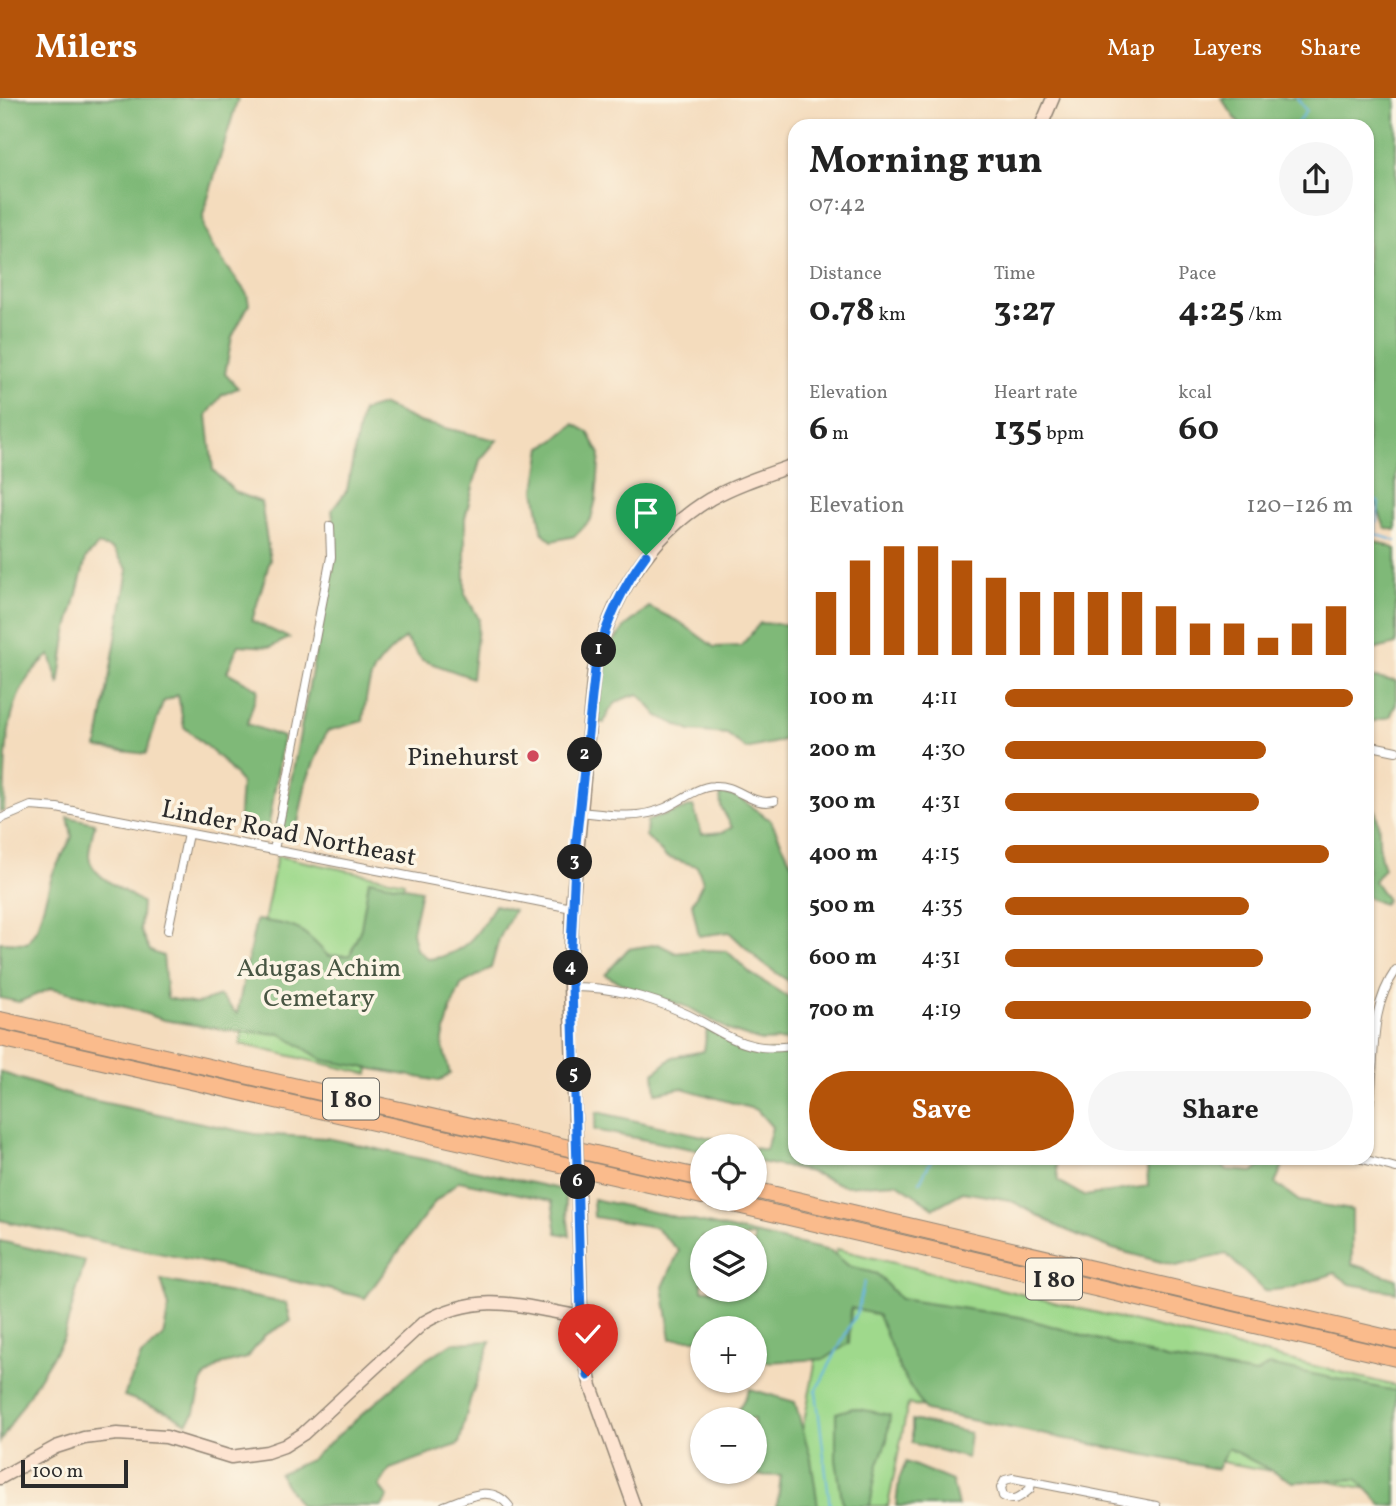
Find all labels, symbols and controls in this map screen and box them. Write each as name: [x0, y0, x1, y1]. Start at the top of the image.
text: Milers: [35, 26, 138, 72]
text: Map: [1107, 32, 1155, 66]
text: Layers: [1193, 32, 1262, 66]
text: Share: [1300, 32, 1361, 66]
text: Morning run: [809, 136, 1043, 189]
button: share: [1279, 142, 1353, 216]
text: 07:42: [809, 189, 866, 221]
text: Distance: [809, 261, 882, 287]
text: Time: [994, 261, 1035, 287]
text: Pace: [1178, 261, 1216, 287]
text: 0.78: [809, 287, 875, 335]
text: 3:27: [994, 287, 1056, 335]
text: 4:25: [1178, 287, 1245, 335]
text: km: [875, 302, 906, 328]
text: /km: [1245, 302, 1282, 328]
text: Elevation: [809, 380, 888, 406]
text: Heart rate: [994, 380, 1078, 406]
text: kcal: [1178, 380, 1212, 406]
text: 6: [809, 406, 828, 454]
text: 135: [994, 406, 1042, 454]
text: 60: [1178, 406, 1219, 454]
text: m: [828, 421, 849, 447]
text: bpm: [1042, 421, 1084, 447]
pin: [616, 483, 676, 555]
text: Elevation: [809, 490, 905, 522]
text: 120–126 m: [1247, 490, 1353, 522]
icon: arrive: [627, 494, 665, 532]
pin: 1: [582, 632, 616, 668]
text: 1: [595, 636, 602, 662]
text: 100 m: [809, 682, 874, 714]
text: 4:11: [921, 682, 958, 714]
text: 200 m: [809, 734, 876, 766]
text: 4:30: [921, 734, 965, 766]
pin: 2: [568, 738, 602, 772]
place label: Pinehurst: [407, 740, 519, 776]
text: 2: [580, 741, 589, 767]
marker: Pinehurst: [525, 748, 541, 764]
text: 300 m: [809, 786, 876, 818]
text: 4:31: [921, 786, 961, 818]
street label: Linder Road Northeast: [158, 792, 419, 876]
text: 400 m: [809, 838, 878, 870]
text: 4:15: [921, 838, 960, 870]
pin: 3: [558, 844, 592, 880]
text: 3: [570, 848, 579, 874]
text: 500 m: [809, 890, 875, 922]
text: 4:35: [921, 890, 963, 922]
text: 600 m: [809, 942, 877, 974]
text: 4:31: [921, 942, 961, 974]
pin: 4: [554, 950, 588, 986]
park label: Adugas Achim Cemetary: [237, 951, 401, 1017]
text: 4: [565, 954, 576, 980]
text: 700 m: [809, 994, 875, 1026]
text: 4:19: [921, 994, 961, 1026]
pin: 5: [556, 1058, 592, 1093]
text: 5: [569, 1061, 578, 1087]
button: Save: [809, 1071, 1074, 1151]
button: Share: [1088, 1071, 1353, 1151]
road number: I 80: [323, 1079, 379, 1119]
map controls: [690, 1134, 767, 1484]
button: locate: [690, 1134, 767, 1211]
pin: 6: [560, 1164, 596, 1200]
text: 6: [572, 1168, 583, 1194]
button: layers: [690, 1225, 767, 1302]
road number: I 80: [1026, 1259, 1082, 1300]
pin: [558, 1304, 618, 1376]
icon: check: [569, 1315, 607, 1353]
button: +: [690, 1316, 767, 1393]
button: −: [690, 1407, 767, 1484]
scale bar: [21, 1457, 128, 1489]
text: 100 m: [32, 1459, 83, 1485]

